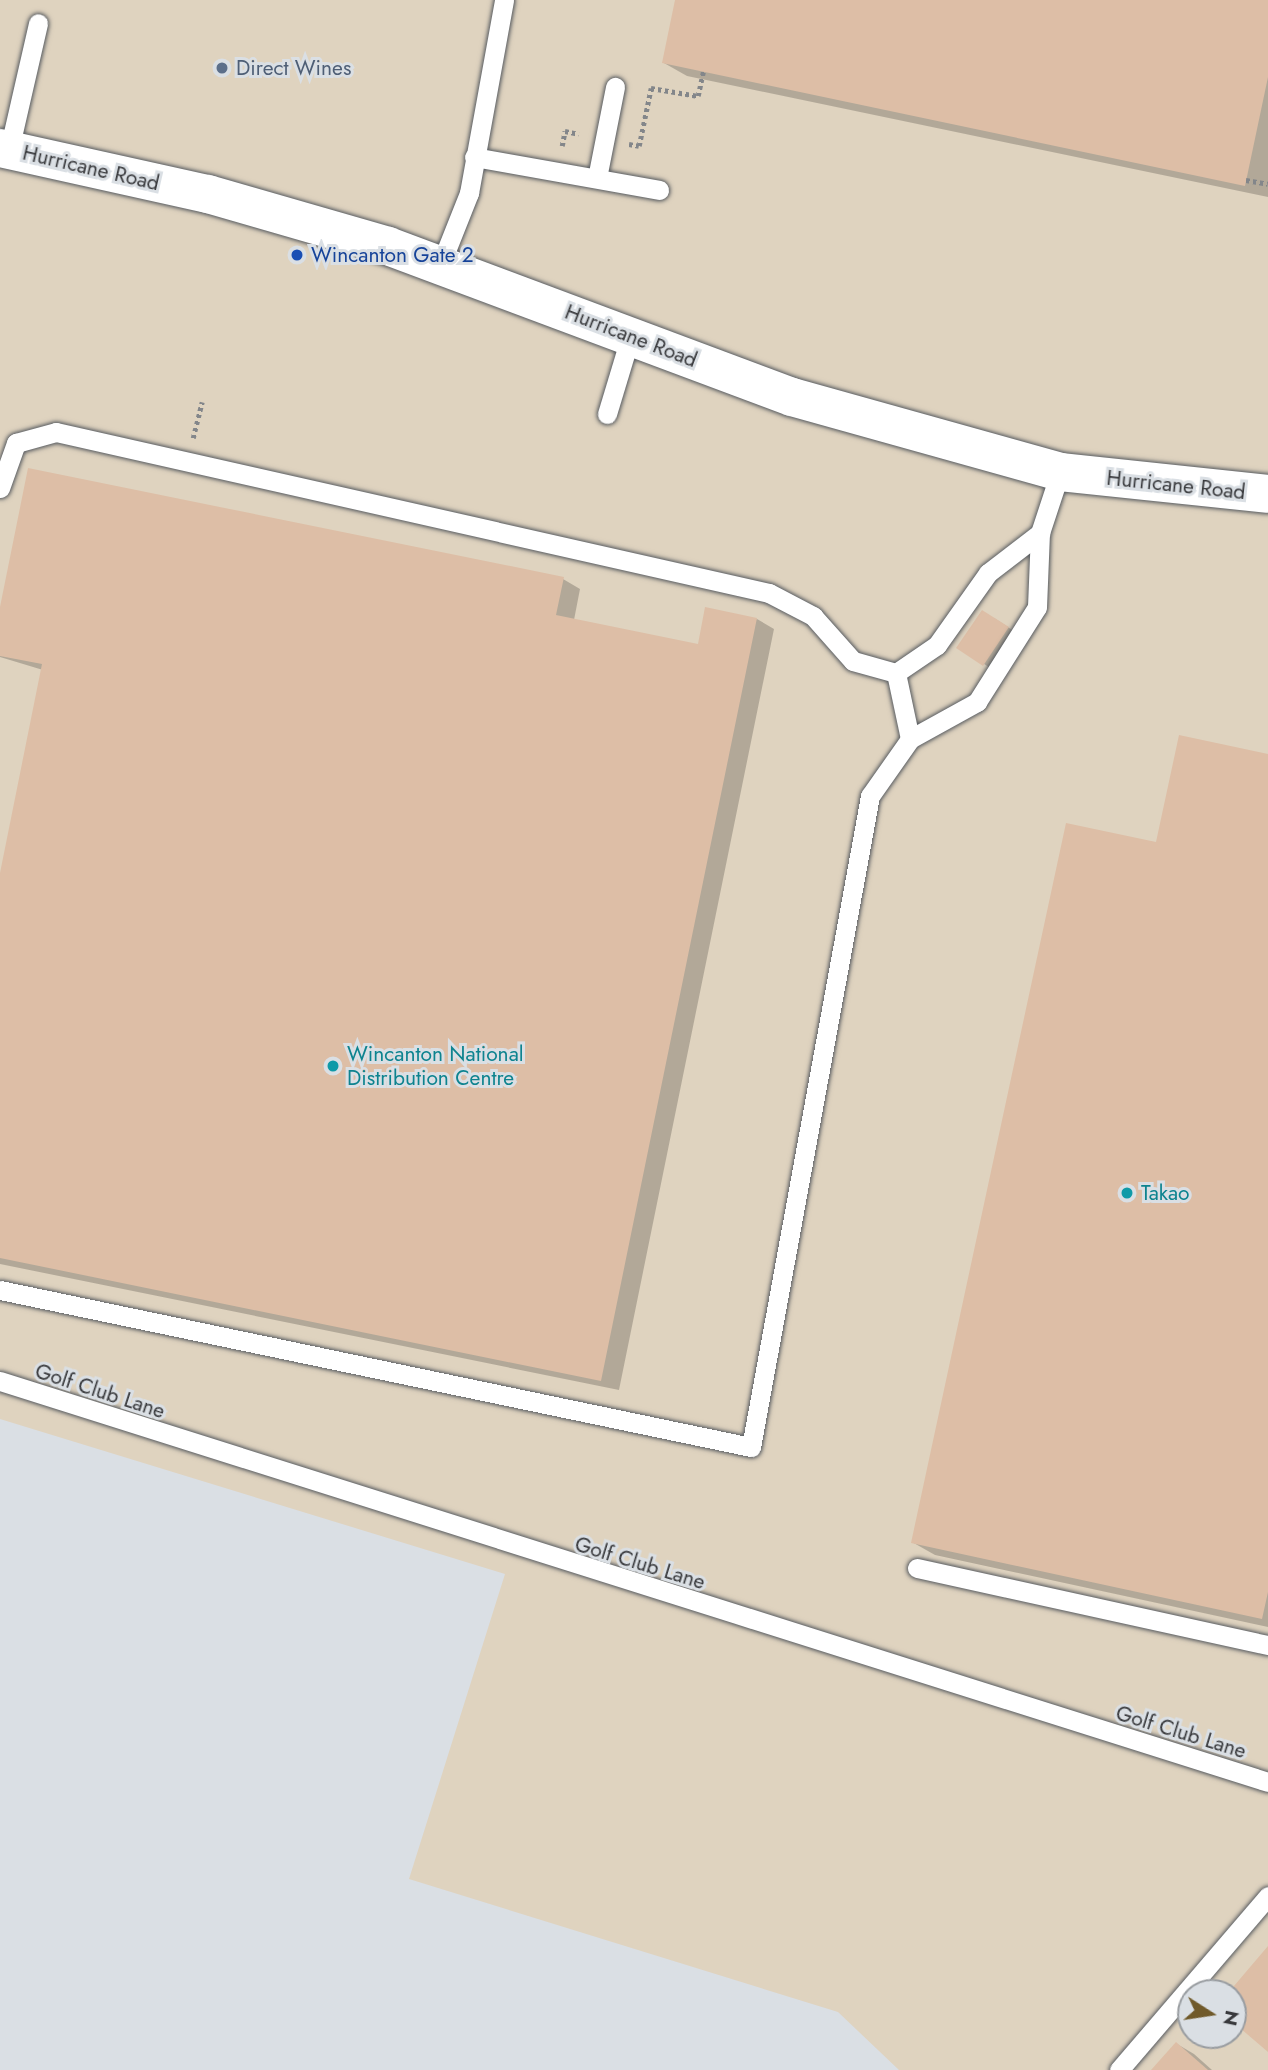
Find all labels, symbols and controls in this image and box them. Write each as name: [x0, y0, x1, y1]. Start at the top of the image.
place label: Direct Wines: [236, 55, 351, 81]
marker: Direct Wines: [214, 60, 230, 76]
street label: Hurricane Road: [20, 140, 162, 196]
place label: Wincanton Gate 2: [311, 242, 474, 268]
marker: Wincanton Gate 2: [289, 247, 305, 263]
street label: Hurricane Road: [561, 299, 701, 373]
street label: Hurricane Road: [1105, 465, 1247, 505]
place label: Wincanton National Distribution Centre: [347, 1041, 524, 1091]
marker: Wincanton National Distribution Centre: [325, 1058, 341, 1074]
place label: Takao: [1141, 1180, 1190, 1206]
marker: Takao: [1119, 1185, 1135, 1201]
street label: Golf Club Lane: [32, 1358, 168, 1424]
street label: Golf Club Lane: [572, 1531, 708, 1595]
street label: Golf Club Lane: [1113, 1700, 1249, 1764]
north arrow: [1177, 1979, 1247, 2049]
text: N: [1216, 2008, 1246, 2028]

